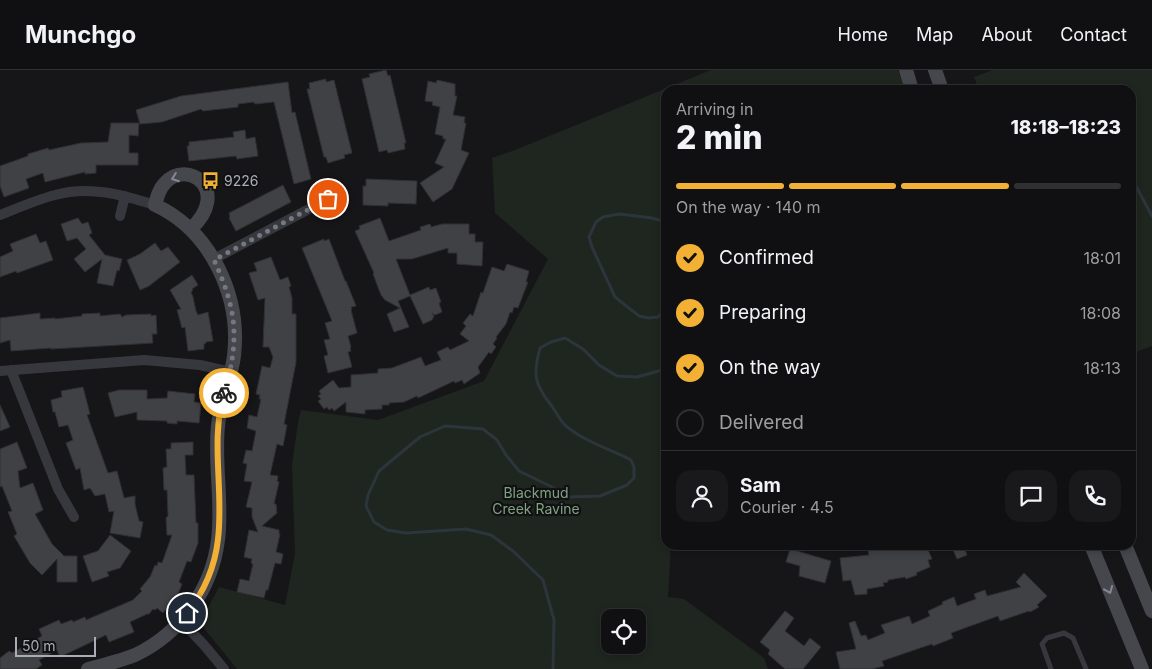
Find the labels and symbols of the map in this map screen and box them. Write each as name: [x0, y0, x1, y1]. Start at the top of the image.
bus stop icon: 9226: [200, 170, 220, 190]
one-way arrow: [171, 172, 180, 182]
place label: 9226: [224, 172, 258, 189]
pin: [307, 178, 349, 220]
courier: [199, 368, 249, 418]
park label: Blackmud Creek Ravine: [492, 484, 580, 517]
one-way arrow: [1103, 585, 1114, 594]
pin: [166, 592, 208, 634]
scale bar: [15, 634, 96, 657]

